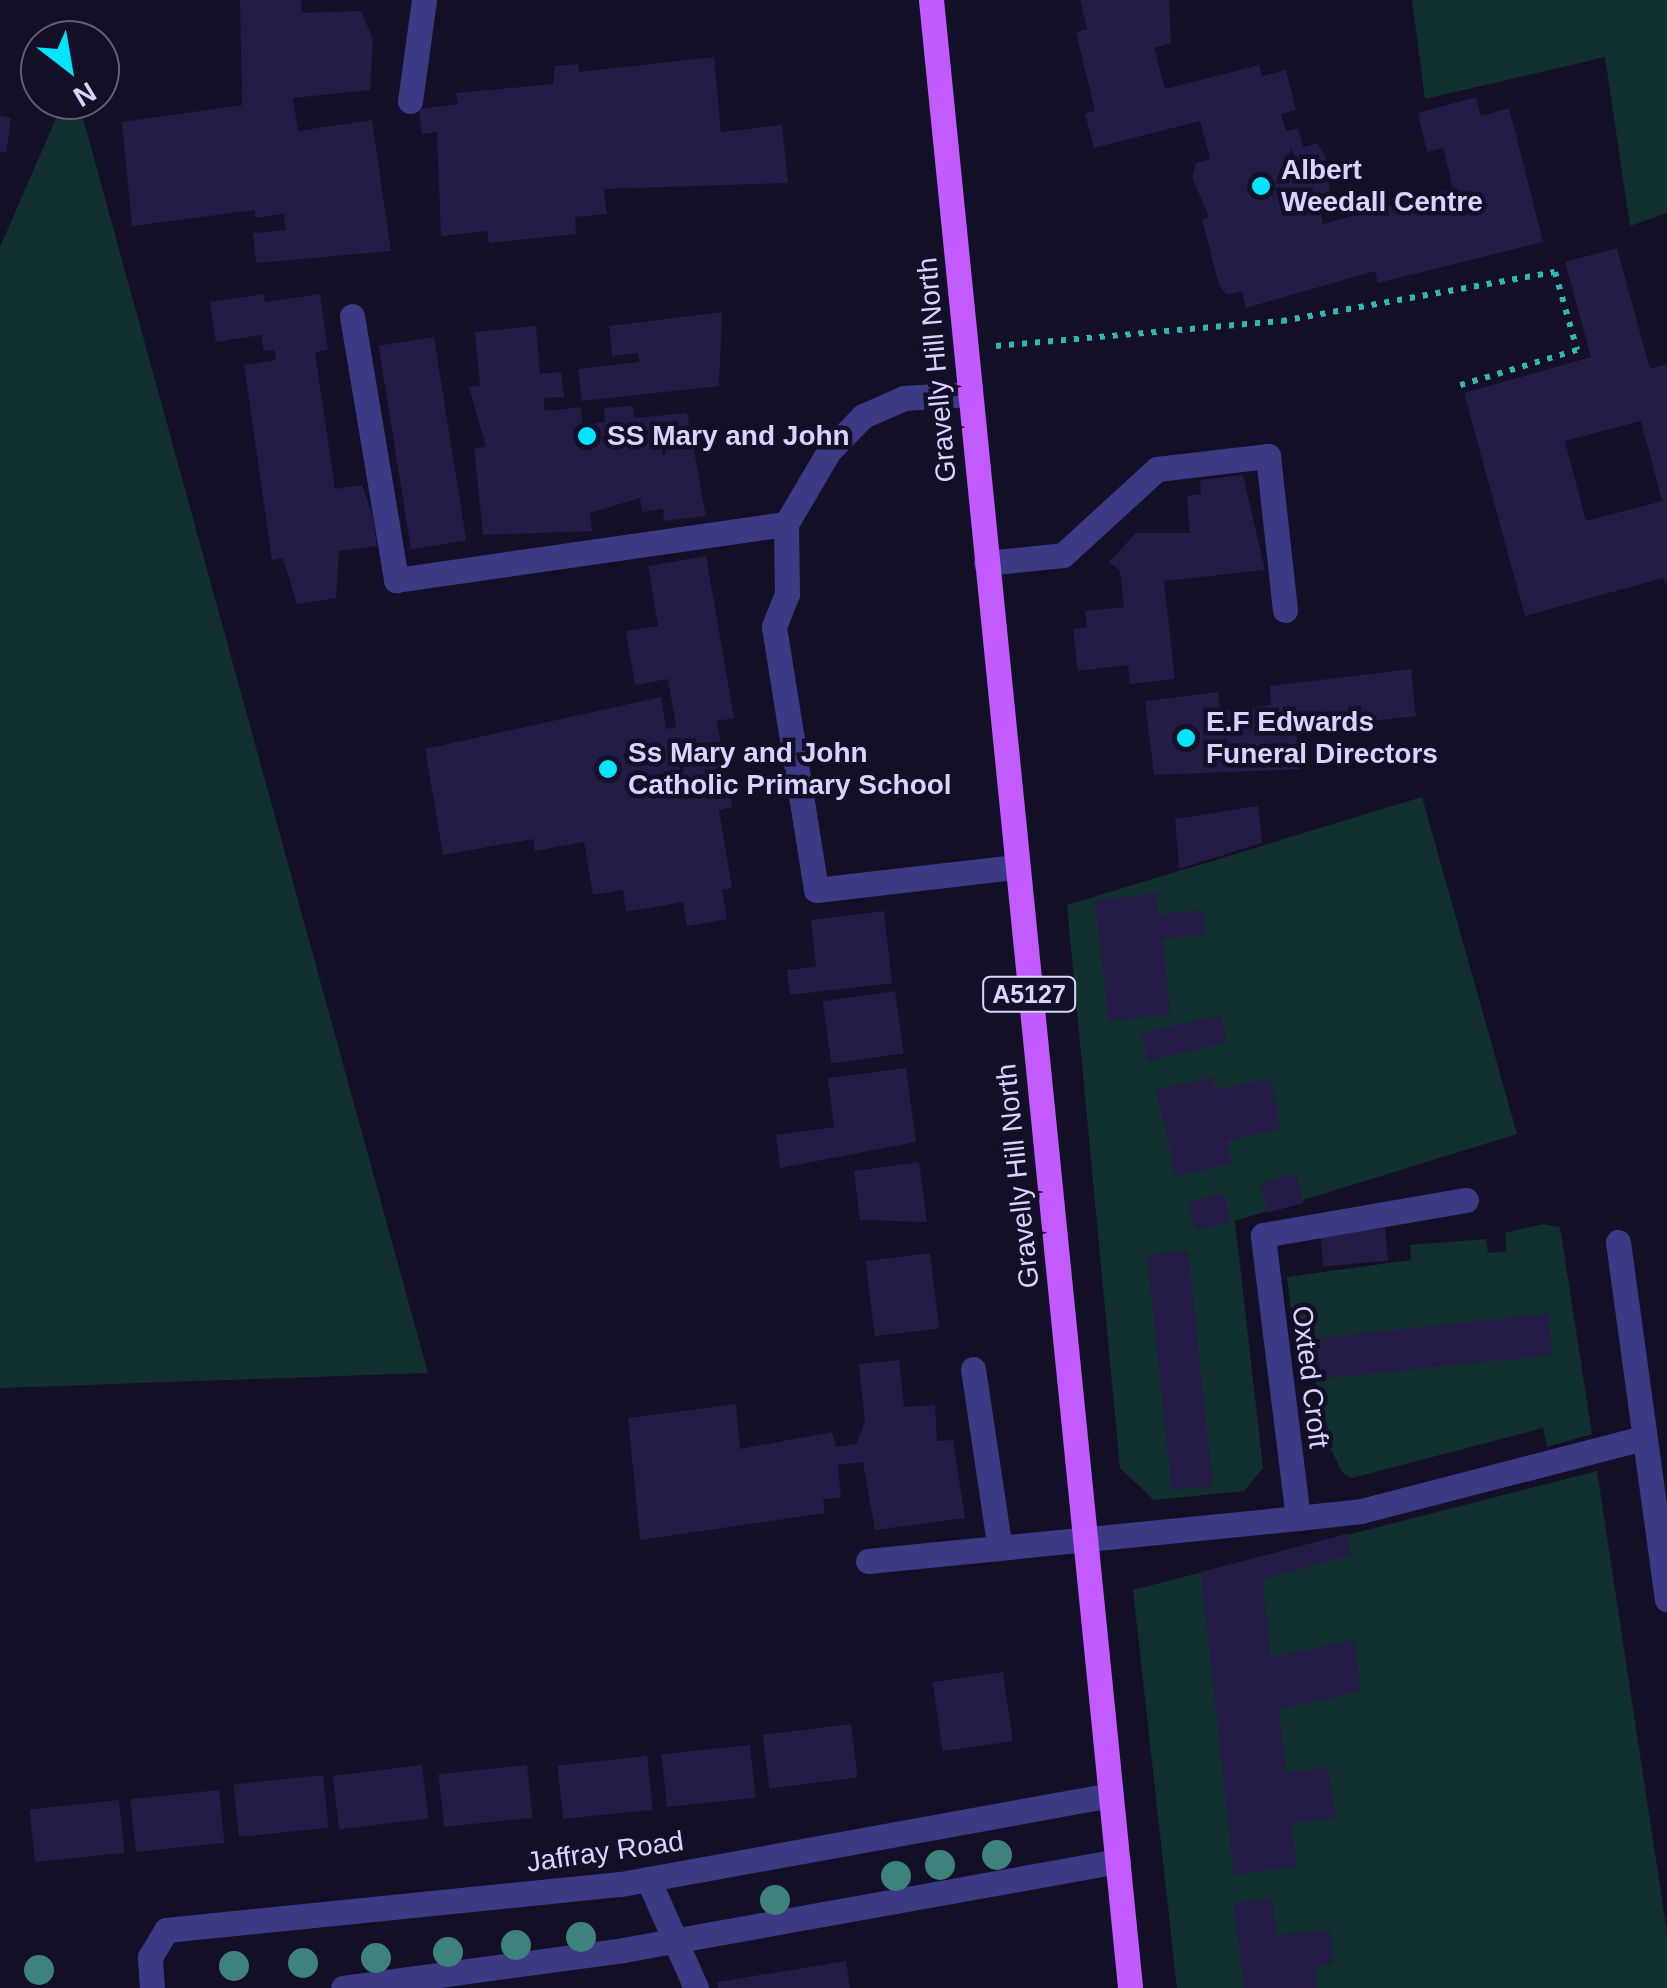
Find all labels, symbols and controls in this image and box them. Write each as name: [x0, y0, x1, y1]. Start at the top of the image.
north arrow: [20, 20, 120, 120]
text: N: [68, 76, 101, 113]
place label: Albert Weedall Centre: [1281, 153, 1483, 219]
marker: Albert Weedall Centre: [1250, 175, 1272, 197]
street label: Gravelly Hill North: [910, 256, 964, 484]
place label: SS Mary and John: [607, 419, 850, 453]
marker: SS Mary and John: [576, 425, 598, 447]
place label: E.F Edwards Funeral Directors: [1206, 705, 1438, 771]
marker: E.F Edwards Funeral Directors: [1175, 727, 1197, 749]
place label: Ss Mary and John Catholic Primary School: [628, 736, 952, 802]
marker: Ss Mary and John Catholic Primary School: [597, 758, 619, 780]
road number: A5127: [982, 974, 1076, 1014]
street label: Gravelly Hill North: [990, 1062, 1046, 1290]
street label: Oxted Croft: [1285, 1304, 1335, 1450]
street label: Jaffray Road: [524, 1824, 686, 1880]

